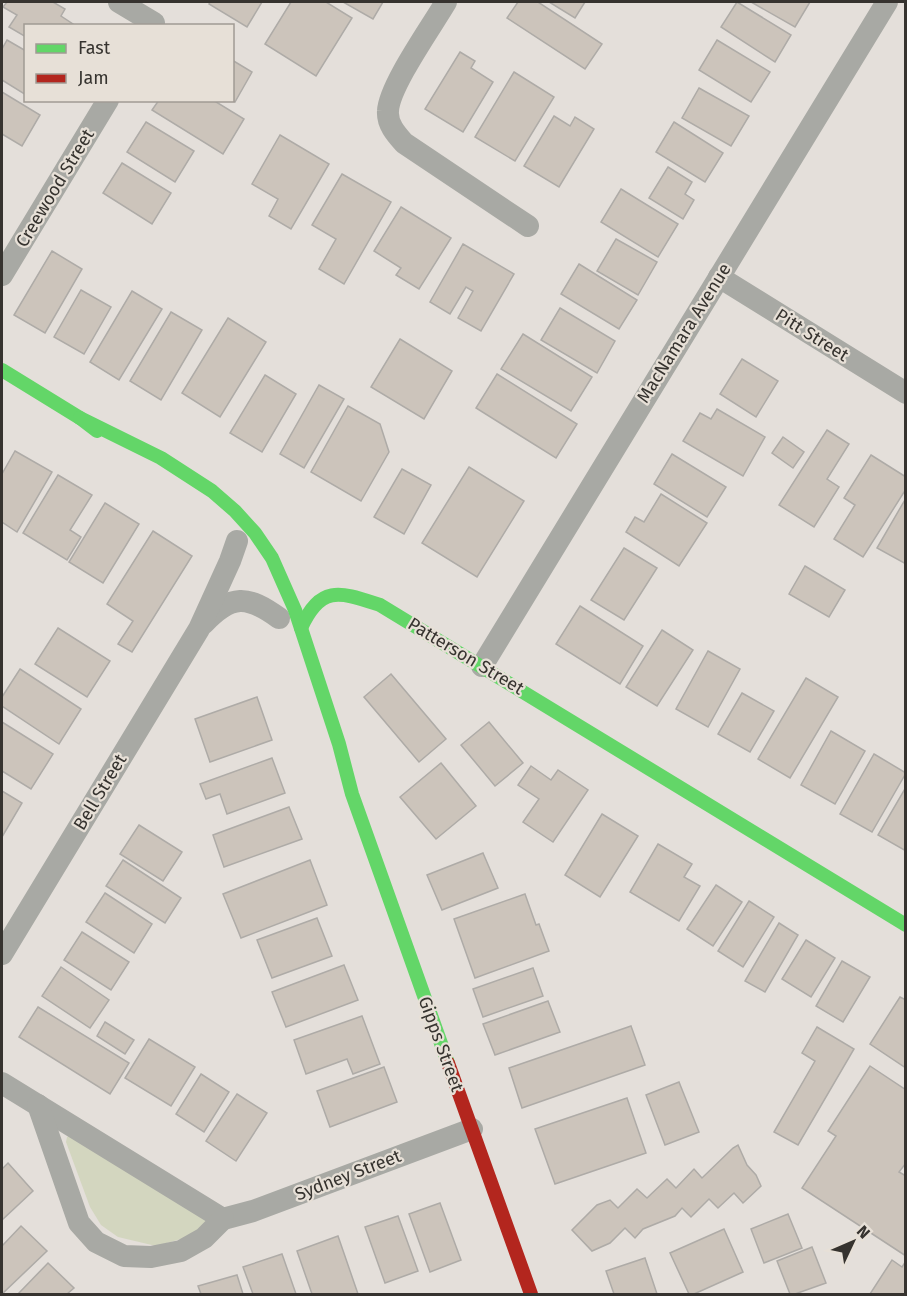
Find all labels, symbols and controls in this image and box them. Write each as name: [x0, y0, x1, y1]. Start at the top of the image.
legend: [24, 24, 234, 102]
text: Fast: [78, 37, 111, 59]
text: Jam: [78, 67, 109, 89]
street label: Creewood Street: [11, 124, 99, 251]
street label: MacNamara Avenue: [632, 259, 736, 407]
street label: Pitt Street: [771, 304, 853, 366]
street label: Patterson Street: [404, 613, 528, 700]
street label: Bell Street: [69, 750, 132, 834]
street label: Gipps Street: [414, 993, 469, 1095]
street label: Sydney Street: [292, 1144, 405, 1205]
north arrow: [823, 1212, 883, 1272]
text: N: [853, 1222, 874, 1242]

